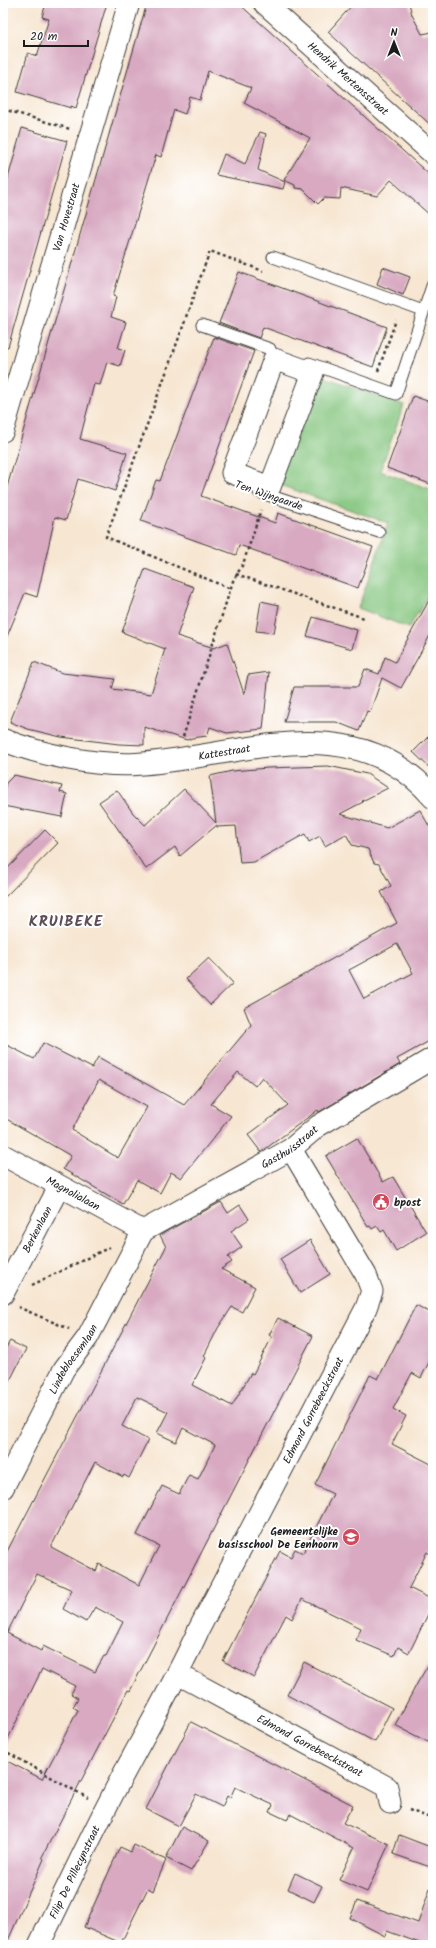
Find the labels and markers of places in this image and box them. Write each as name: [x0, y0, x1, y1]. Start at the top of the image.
public building icon: bpost: [371, 1192, 391, 1212]
place label: bpost: [394, 1194, 422, 1212]
place label: Gemeentelijke basisschool De Eenhoorn: [218, 1523, 339, 1554]
school or university icon: Gemeentelijke basisschool De Eenhoorn: [341, 1527, 361, 1547]

